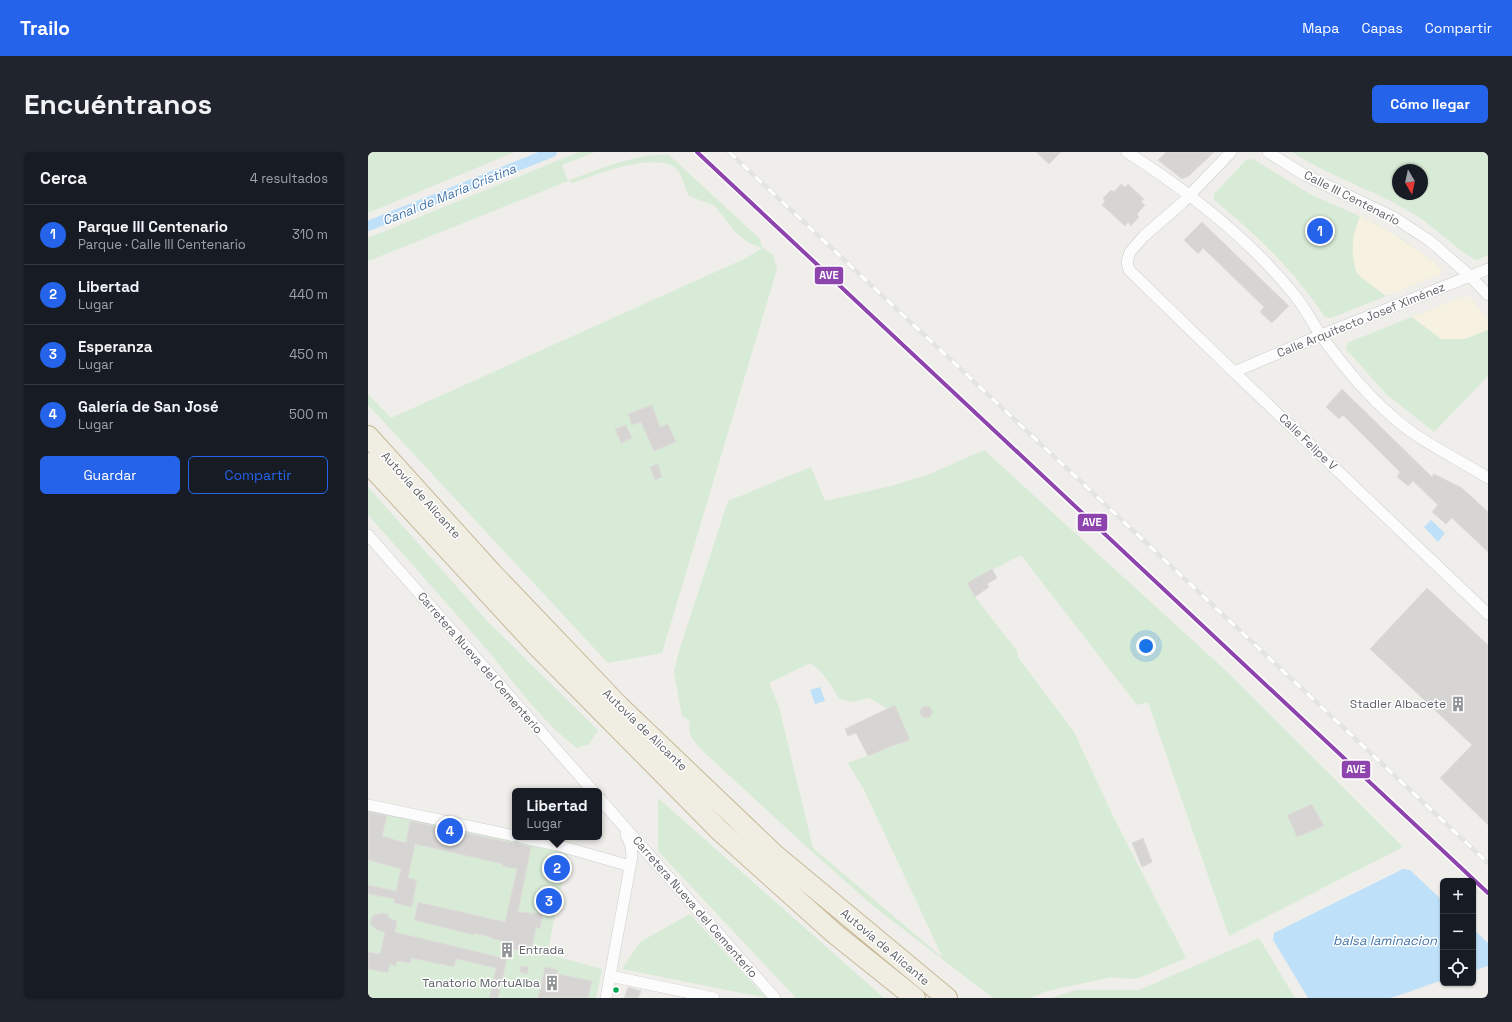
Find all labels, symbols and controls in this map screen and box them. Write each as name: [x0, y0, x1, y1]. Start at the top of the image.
text: Trailo: [20, 16, 70, 41]
text: Mapa: [1302, 19, 1339, 37]
text: Capas: [1361, 19, 1403, 37]
text: Compartir: [1425, 19, 1492, 37]
button: Cómo llegar: [1372, 85, 1488, 123]
text: Encuéntranos: [24, 86, 212, 122]
water label: Canal de María Cristina: [380, 160, 519, 229]
north arrow: [1392, 164, 1428, 200]
text: Cerca: [40, 167, 87, 189]
street label: Calle III Centenario: [1301, 167, 1403, 229]
text: 4 resultados: [250, 170, 328, 187]
pin: 1: [1307, 216, 1333, 246]
text: Parque III Centenario: [78, 217, 228, 236]
text: 1: [50, 226, 56, 243]
text: 310 m: [292, 226, 328, 243]
text: Parque · Calle III Centenario: [78, 236, 246, 253]
line badge: AVE: [814, 266, 844, 285]
text: AVE: [819, 268, 839, 282]
text: Libertad: [78, 277, 139, 296]
street label: Calle Arquitecto Josef Ximénez: [1275, 279, 1447, 361]
text: 2: [49, 286, 57, 303]
text: 440 m: [289, 286, 328, 303]
text: Lugar: [78, 296, 114, 313]
text: Esperanza: [78, 337, 153, 356]
text: 3: [49, 346, 57, 363]
text: 450 m: [289, 346, 328, 363]
text: Lugar: [78, 356, 114, 373]
text: Galería de San José: [78, 397, 219, 416]
text: 4: [49, 406, 57, 423]
text: 500 m: [289, 406, 328, 423]
street label: Calle Felipe V: [1275, 410, 1341, 474]
text: Lugar: [78, 416, 114, 433]
street label: Autovía de Alicante: [378, 448, 464, 542]
button: Guardar: [40, 456, 180, 494]
button: Compartir: [188, 456, 328, 494]
line badge: AVE: [1077, 513, 1108, 532]
text: AVE: [1082, 515, 1102, 529]
street label: Carretera Nueva del Cementerio: [414, 589, 546, 737]
your location: [1136, 636, 1156, 656]
street label: Autovía de Alicante: [599, 685, 691, 775]
building icon: Stadler Albacete: [1449, 695, 1467, 713]
place label: Stadler Albacete: [1350, 696, 1446, 712]
line badge: AVE: [1341, 760, 1371, 779]
text: AVE: [1346, 762, 1366, 776]
popup: [512, 788, 602, 840]
text: Libertad: [526, 796, 588, 815]
text: Lugar: [526, 815, 562, 832]
pin: 4: [437, 816, 463, 846]
street label: Carretera Nueva del Cementerio: [629, 833, 761, 981]
pin: 2: [544, 853, 570, 883]
map controls: [1440, 878, 1476, 986]
button: +: [1440, 878, 1476, 914]
pin: 3: [536, 886, 562, 916]
street label: Autovía de Alicante: [837, 905, 933, 989]
button: −: [1440, 914, 1476, 950]
water label: balsa laminacion: [1333, 932, 1438, 949]
building icon: Entrada: [498, 941, 516, 959]
place label: Entrada: [519, 942, 564, 958]
button: locate: [1440, 950, 1476, 986]
building icon: Tanatorio MortuAlba: [543, 974, 561, 992]
place label: Tanatorio MortuAlba: [422, 975, 540, 991]
unlabelled marker: [611, 985, 621, 995]

